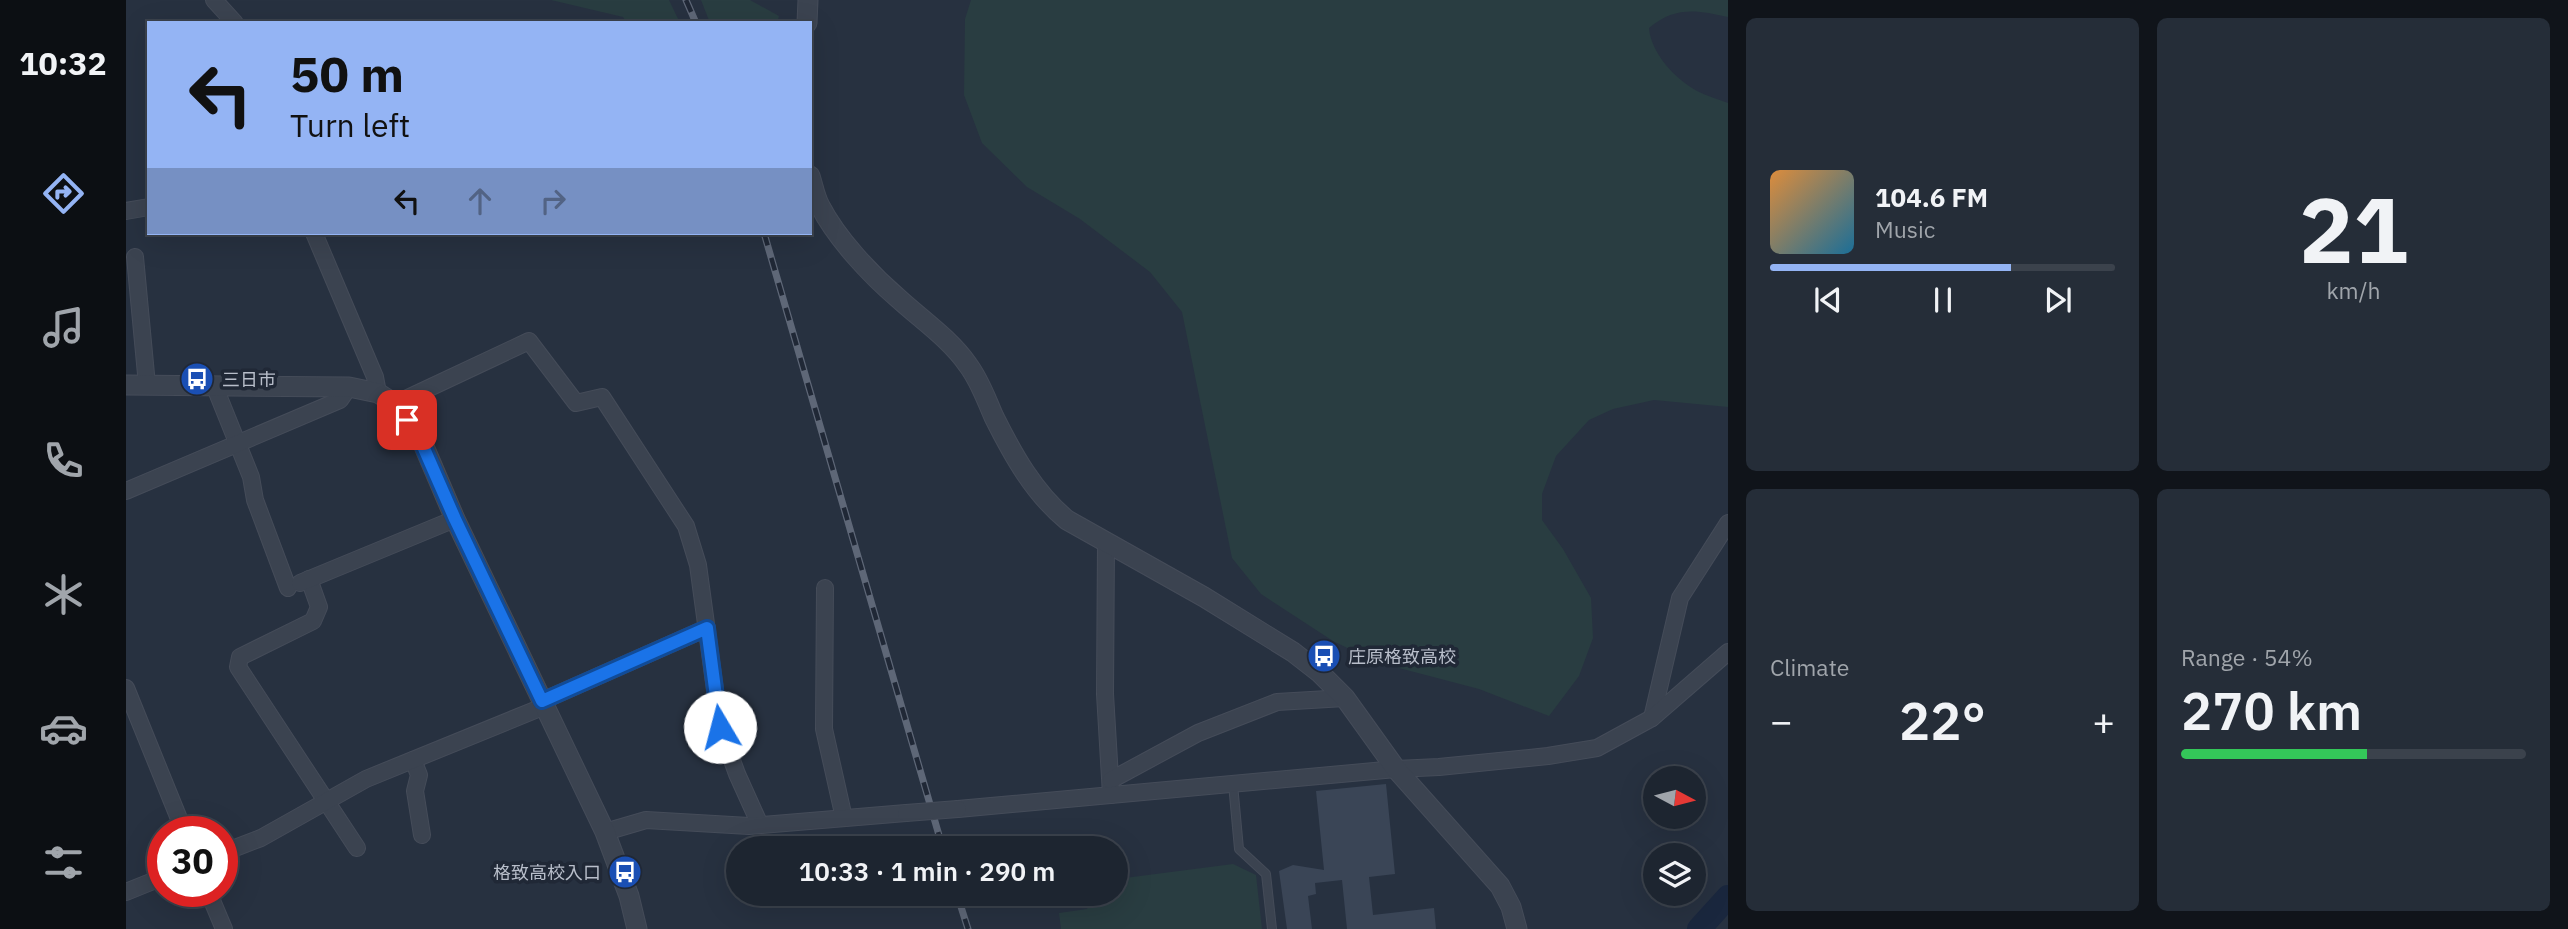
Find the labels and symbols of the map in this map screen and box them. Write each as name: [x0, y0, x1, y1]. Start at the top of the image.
bus stop icon: 三日市: [178, 360, 216, 398]
place label: 三日市: [222, 368, 276, 391]
pin: [377, 390, 437, 450]
bus stop icon: 庄原格致高校: [1305, 637, 1343, 675]
place label: 庄原格致高校: [1348, 645, 1456, 668]
position arrow: [683, 690, 757, 764]
north arrow: [1643, 766, 1706, 830]
speed limit sign: 30: [147, 816, 238, 907]
bus stop icon: 格致高校入口: [606, 853, 644, 891]
place label: 格致高校入口: [493, 861, 601, 884]

